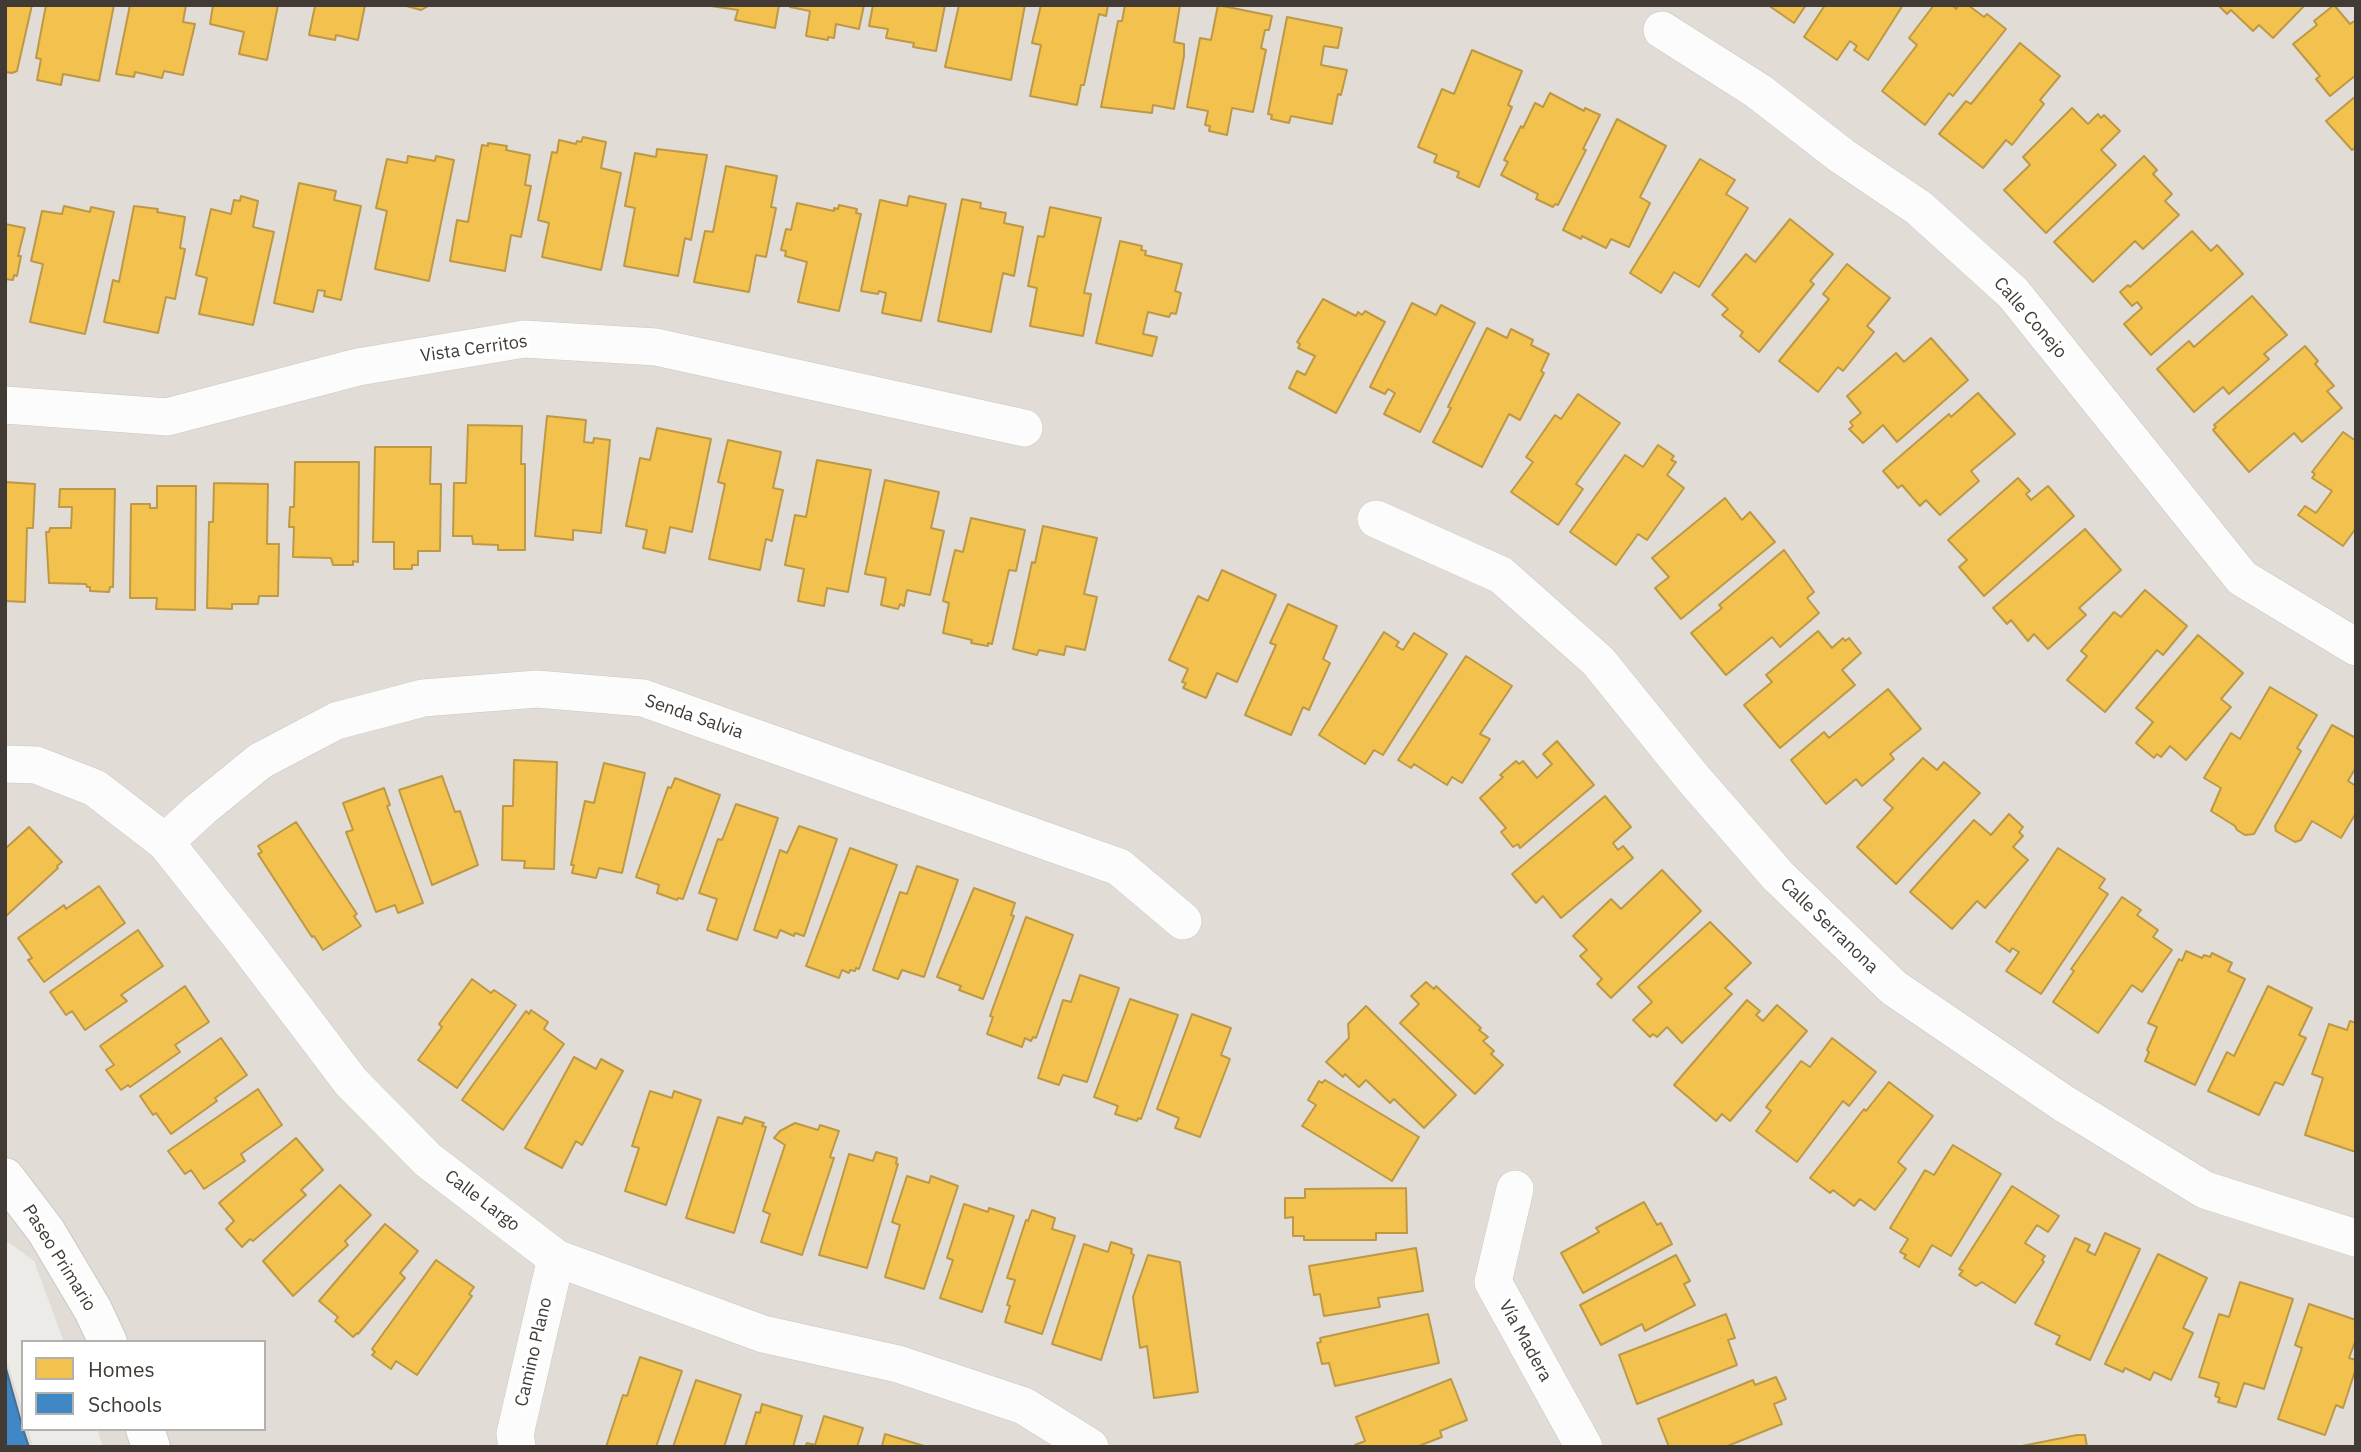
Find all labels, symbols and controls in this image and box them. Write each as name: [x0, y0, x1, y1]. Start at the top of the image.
street label: Calle Conejo: [1989, 273, 2071, 363]
street label: Vista Cerritos: [419, 331, 529, 367]
street label: Senda Salvia: [642, 690, 746, 744]
street label: Calle Serranona: [1776, 874, 1882, 978]
street label: Calle Largo: [440, 1166, 524, 1236]
street label: Paseo Primario: [18, 1201, 100, 1315]
street label: Camino Plano: [511, 1295, 557, 1409]
street label: Vía Madera: [1494, 1296, 1556, 1386]
legend: [21, 1340, 266, 1431]
text: Homes: [88, 1355, 155, 1383]
text: Schools: [88, 1390, 162, 1418]

